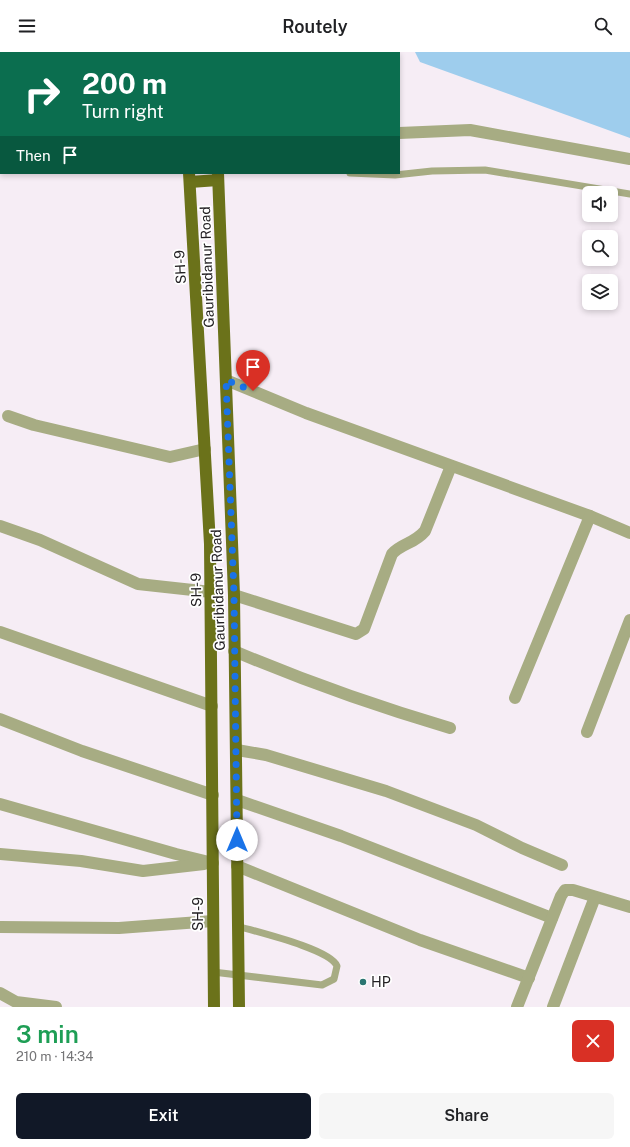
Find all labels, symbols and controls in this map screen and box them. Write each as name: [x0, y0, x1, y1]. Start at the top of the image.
icon: menu: [16, 15, 38, 37]
icon: search: [592, 15, 614, 37]
text: Routely: [282, 16, 348, 37]
text: 200 m: [82, 67, 167, 100]
icon: right: [16, 68, 68, 120]
text: Turn right: [82, 101, 164, 122]
icon: arrive: [59, 144, 81, 166]
text: Then: [16, 147, 51, 164]
map controls: [582, 186, 618, 310]
button: sound: [582, 186, 618, 222]
street label: Gauribidanur Road: [197, 206, 217, 328]
button: search: [582, 230, 618, 266]
street label: SH-9: [171, 249, 189, 284]
button: layers: [582, 274, 618, 310]
pin: [236, 350, 270, 391]
icon: arrive: [242, 356, 264, 378]
street label: Gauribidanur Road: [208, 529, 228, 651]
street label: SH-9: [188, 573, 204, 607]
position arrow: [216, 819, 258, 861]
street label: SH-9: [190, 897, 206, 931]
place label: HP: [371, 974, 391, 990]
marker: HP: [358, 977, 368, 987]
text: 3 min: [16, 1020, 79, 1048]
button: close: [572, 1020, 614, 1062]
text: 210 m · 14:34: [16, 1049, 93, 1064]
button: Exit: [16, 1093, 311, 1139]
button: Share: [319, 1093, 614, 1139]

